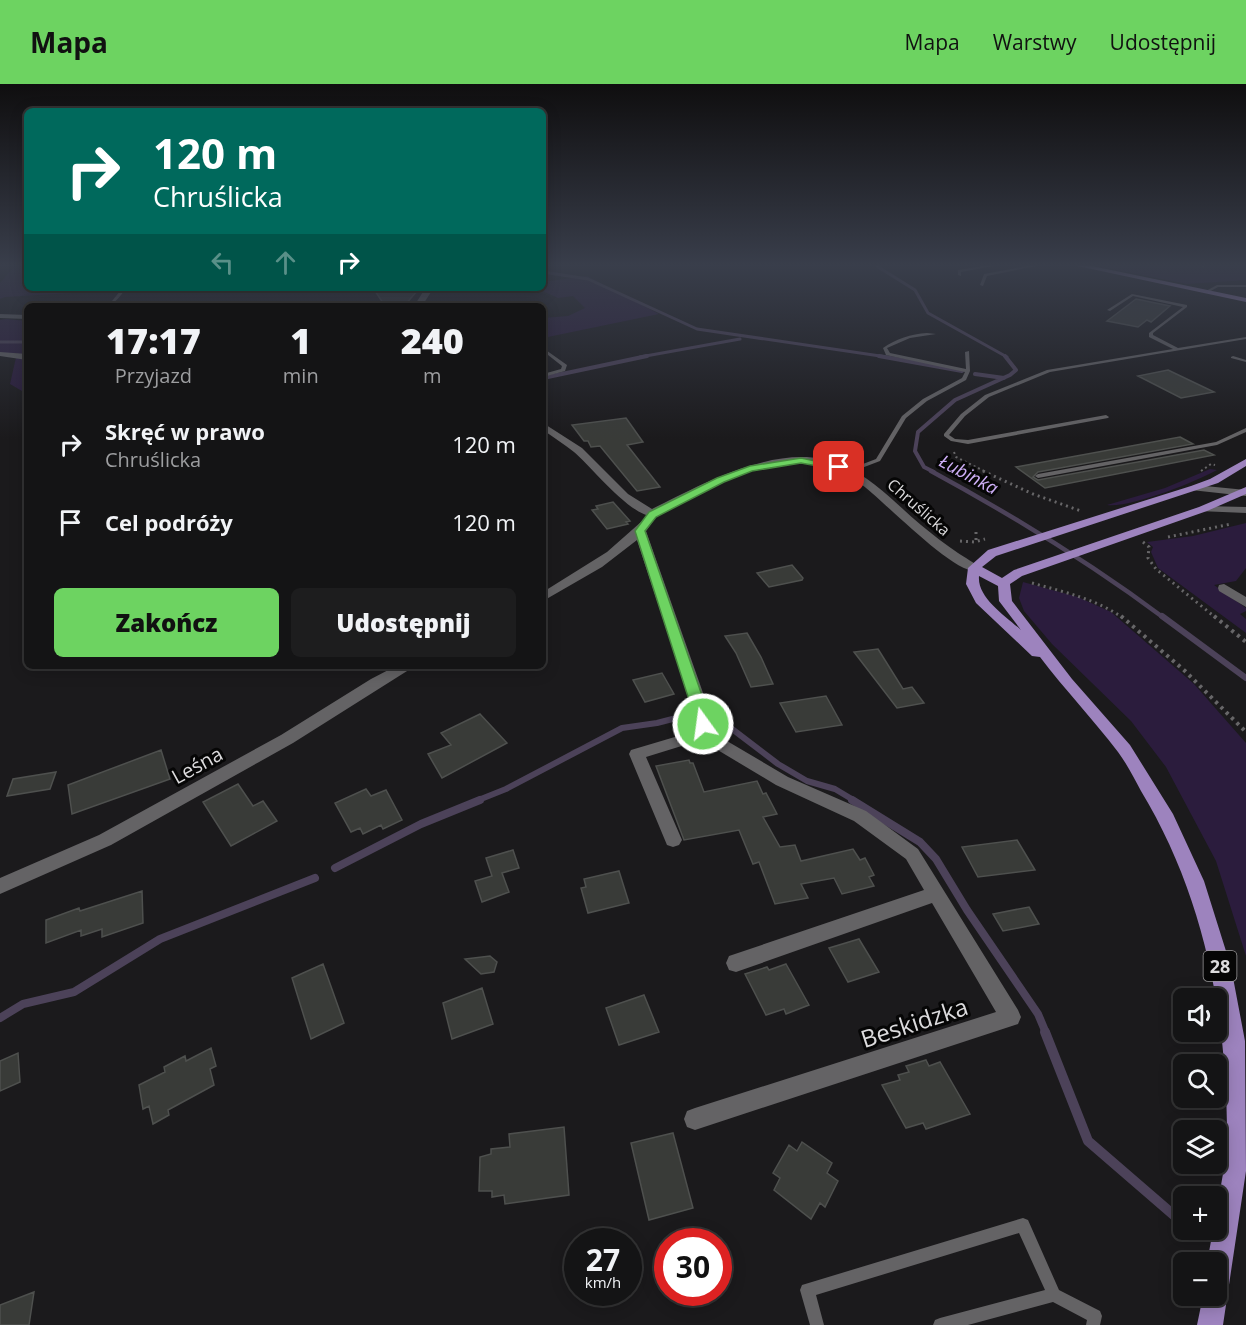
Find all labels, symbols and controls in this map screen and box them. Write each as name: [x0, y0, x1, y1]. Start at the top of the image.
text: Mapa: [30, 23, 108, 61]
text: Mapa: [905, 28, 960, 56]
text: Warstwy: [993, 28, 1077, 56]
text: Udostępnij: [1110, 28, 1216, 56]
text: 120 m: [153, 124, 277, 181]
icon: right: [54, 132, 132, 210]
text: Chruślicka: [153, 178, 283, 215]
icon: left: [206, 246, 239, 279]
icon: ahead: [269, 246, 302, 279]
icon: right: [332, 246, 365, 279]
text: 17:17: [106, 316, 201, 365]
text: 1: [290, 316, 311, 365]
text: 240: [401, 316, 464, 365]
text: Przyjazd: [115, 362, 192, 389]
text: min: [283, 362, 319, 389]
text: m: [423, 362, 442, 389]
text: Skręć w prawo: [105, 416, 265, 446]
icon: right: [54, 428, 87, 461]
text: 120 m: [452, 429, 516, 459]
pin: [813, 441, 864, 492]
text: Chruślicka: [105, 446, 201, 473]
water label: Łubinka: [935, 449, 1003, 499]
icon: arrive: [822, 450, 855, 483]
street label: Chruślicka: [883, 473, 955, 541]
icon: arrive: [54, 506, 87, 539]
text: Cel podróży: [105, 507, 233, 537]
text: 120 m: [452, 507, 516, 537]
button: Zakończ: [54, 588, 279, 657]
button: Udostępnij: [291, 588, 516, 657]
position arrow: [671, 692, 735, 756]
street label: Leśna: [167, 740, 227, 790]
road number: 28: [1204, 951, 1236, 981]
map controls: [1173, 988, 1227, 1306]
button: sound: [1173, 988, 1227, 1042]
street label: Beskidzka: [856, 989, 972, 1055]
button: search: [1173, 1054, 1227, 1108]
button: layers: [1173, 1120, 1227, 1174]
button: +: [1173, 1186, 1227, 1240]
speed limit sign: 30: [654, 1228, 732, 1306]
text: 27: [586, 1239, 620, 1280]
button: −: [1173, 1252, 1227, 1306]
text: km/h: [585, 1272, 621, 1292]

